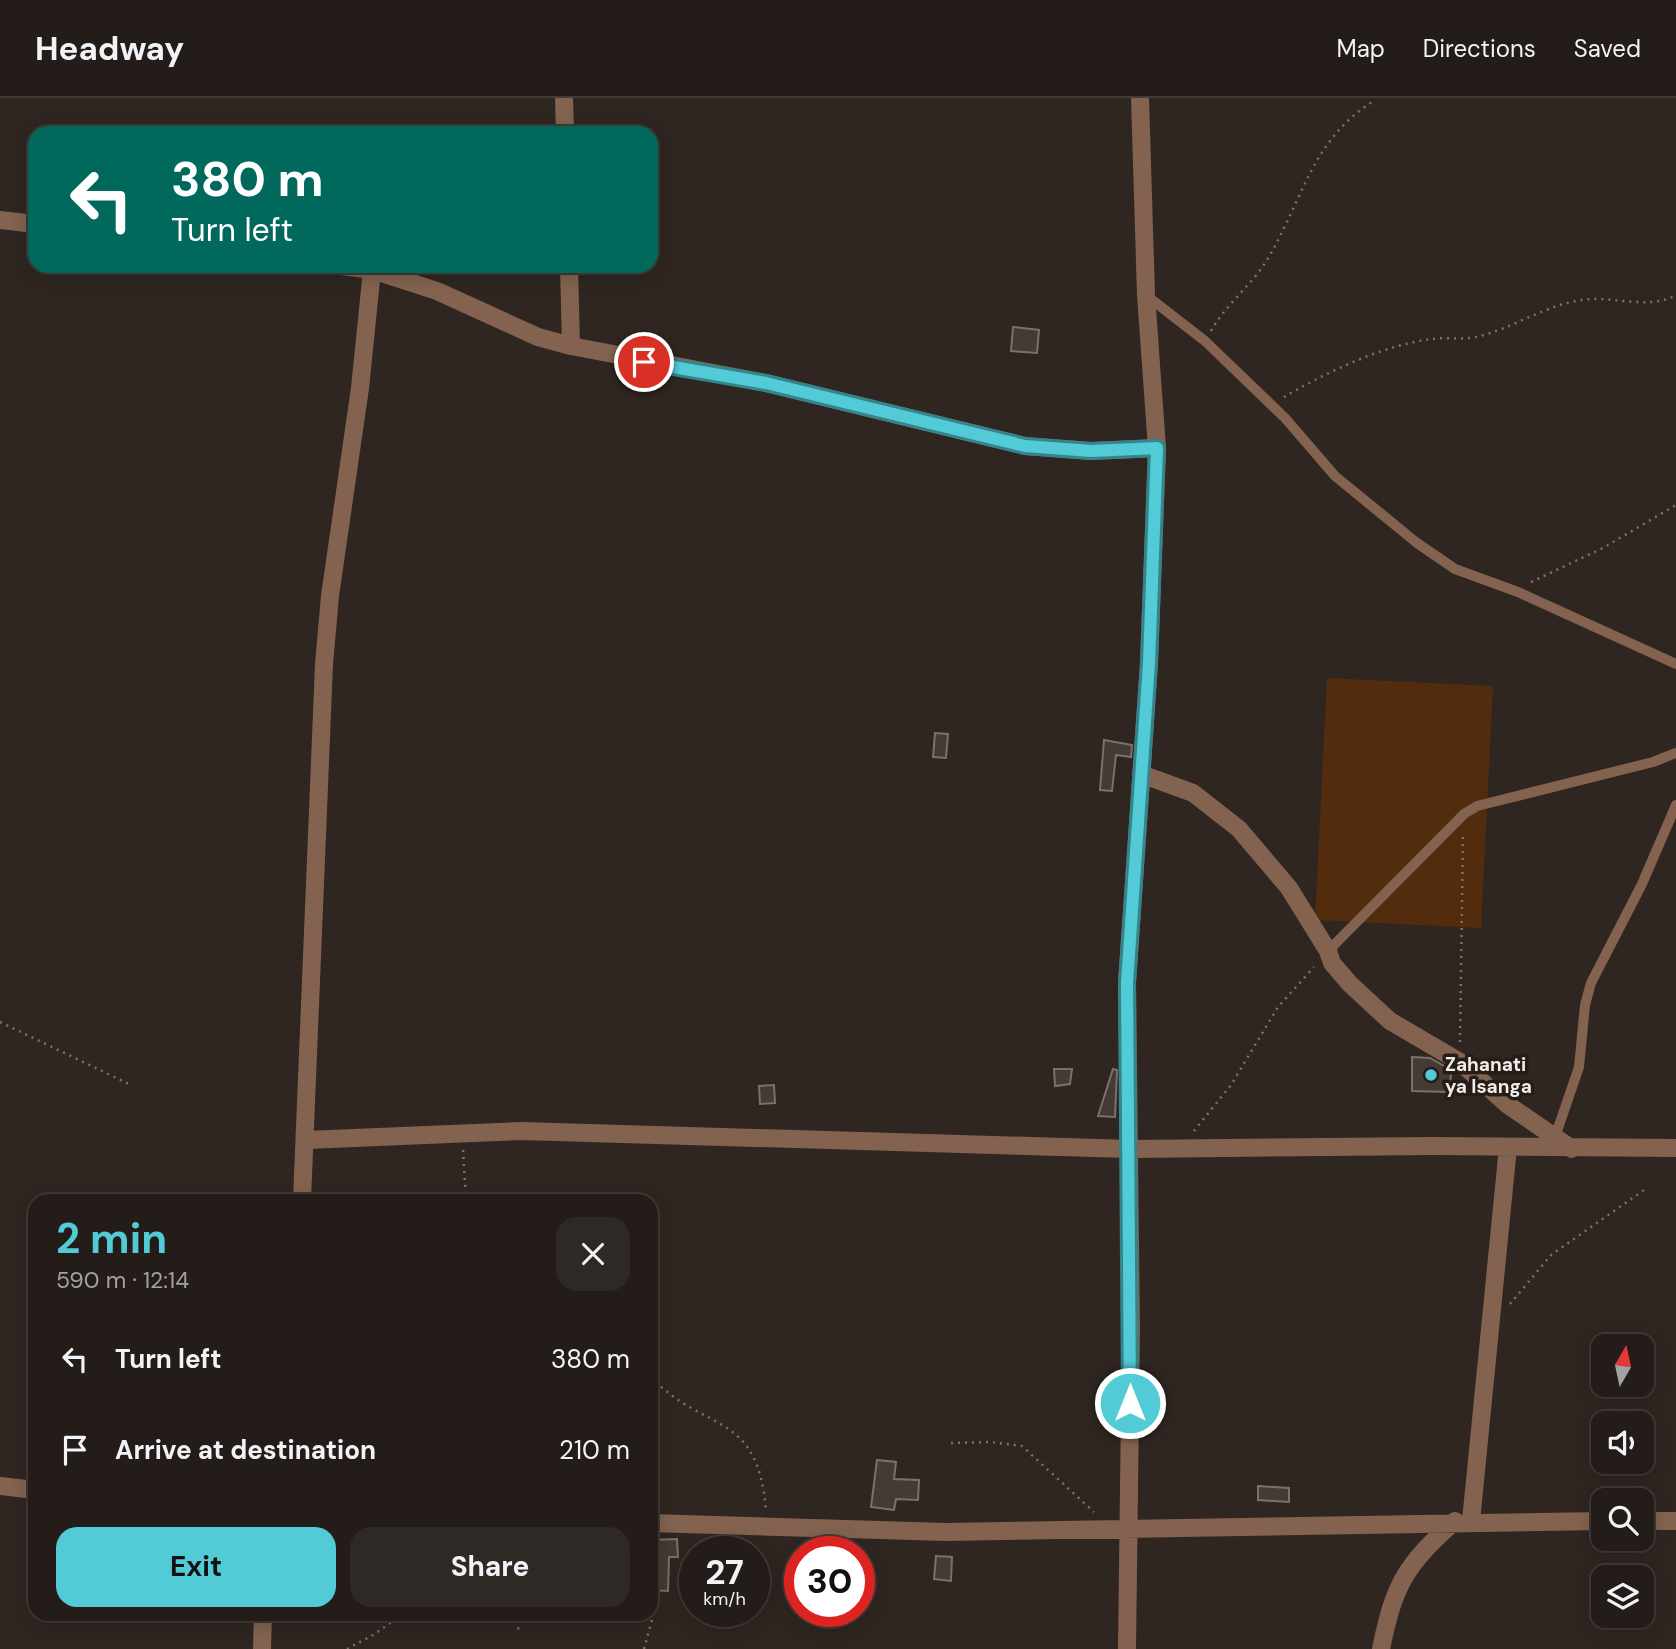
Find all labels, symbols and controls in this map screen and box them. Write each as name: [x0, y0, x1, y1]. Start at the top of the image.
text: Headway: [35, 27, 184, 70]
text: Map: [1337, 33, 1385, 64]
text: Directions: [1423, 33, 1536, 64]
text: Saved: [1574, 33, 1641, 64]
text: 380 m: [171, 147, 324, 211]
icon: left: [56, 154, 147, 245]
text: Turn left: [171, 209, 293, 251]
pin: [614, 332, 674, 392]
icon: arrive: [625, 343, 663, 381]
place label: Zahanati ya Isanga: [1445, 1052, 1532, 1099]
marker: Zahanati ya Isanga: [1423, 1067, 1439, 1083]
text: 2 min: [56, 1211, 167, 1266]
button: close: [556, 1217, 630, 1291]
text: 590 m · 12:14: [56, 1265, 189, 1295]
north arrow: [1591, 1334, 1654, 1396]
map controls: [1591, 1334, 1654, 1628]
icon: left: [56, 1340, 94, 1378]
text: Turn left: [115, 1342, 222, 1376]
text: 380 m: [551, 1342, 630, 1376]
position arrow: [1093, 1366, 1167, 1440]
button: sound: [1591, 1411, 1654, 1474]
icon: arrive: [56, 1431, 94, 1469]
text: Arrive at destination: [115, 1433, 376, 1467]
text: 210 m: [559, 1433, 630, 1467]
button: search: [1591, 1488, 1654, 1551]
button: Exit: [56, 1527, 336, 1607]
button: Share: [350, 1527, 630, 1607]
speed limit sign: 30: [784, 1536, 875, 1627]
text: 27: [705, 1549, 744, 1595]
button: layers: [1591, 1565, 1654, 1628]
text: km/h: [703, 1587, 746, 1611]

